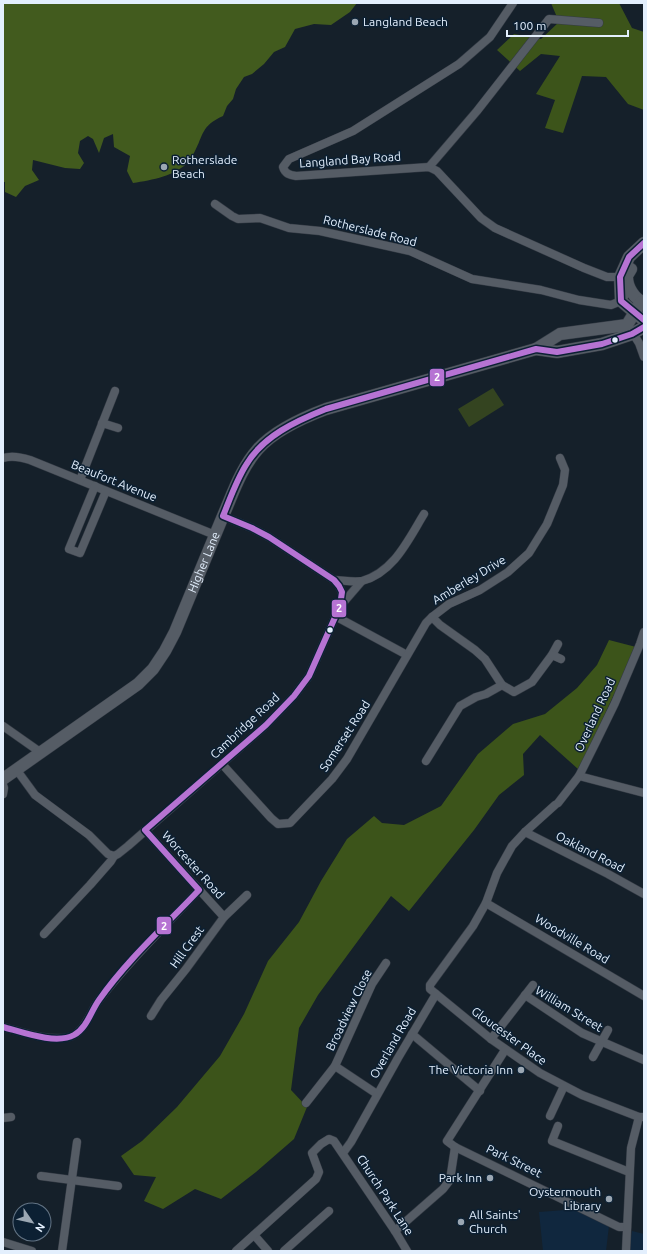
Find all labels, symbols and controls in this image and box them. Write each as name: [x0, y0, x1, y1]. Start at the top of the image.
scale bar: [507, 12, 628, 38]
place label: Langland Beach: [363, 15, 448, 28]
marker: Langland Beach: [350, 17, 360, 27]
text: 100 m: [513, 19, 546, 32]
street label: Langland Bay Road: [299, 149, 401, 170]
place label: Rotherslade Beach: [172, 153, 237, 180]
marker: Rotherslade Beach: [159, 162, 169, 172]
street label: Rotherslade Road: [322, 213, 418, 248]
unlabelled marker: [610, 335, 620, 345]
line badge: 2: [429, 368, 445, 387]
text: 2: [434, 371, 440, 383]
street label: Beaufort Avenue: [69, 457, 159, 504]
street label: Higher Lane: [185, 530, 222, 595]
street label: Amberley Drive: [430, 553, 508, 607]
line badge: 2: [331, 599, 347, 618]
text: 2: [336, 602, 342, 614]
unlabelled marker: [325, 625, 335, 635]
street label: Overland Road: [572, 676, 617, 754]
street label: Cambridge Road: [208, 690, 282, 761]
street label: Somerset Road: [317, 698, 372, 774]
street label: Worcester Road: [160, 828, 227, 901]
street label: Oakland Road: [554, 829, 627, 874]
street label: Woodville Road: [533, 911, 612, 966]
line badge: 2: [156, 916, 172, 935]
text: 2: [161, 920, 167, 932]
street label: Hill Crest: [167, 923, 206, 970]
street label: Broadview Close: [323, 967, 374, 1053]
street label: William Street: [533, 983, 606, 1034]
street label: Gloucester Place: [469, 1004, 549, 1067]
street label: Overland Road: [367, 1005, 418, 1081]
place label: The Victoria Inn: [429, 1063, 513, 1076]
marker: The Victoria Inn: [516, 1065, 526, 1075]
street label: Park Street: [484, 1142, 544, 1180]
street label: Church Park Lane: [355, 1152, 416, 1237]
place label: Park Inn: [439, 1171, 482, 1184]
marker: Park Inn: [485, 1173, 495, 1183]
place label: Oystermouth Library: [529, 1185, 601, 1212]
marker: Oystermouth Library: [604, 1194, 614, 1204]
north arrow: [12, 1202, 52, 1242]
place label: All Saints' Church: [469, 1208, 521, 1235]
marker: All Saints' Church: [456, 1217, 466, 1227]
text: N: [33, 1221, 48, 1234]

